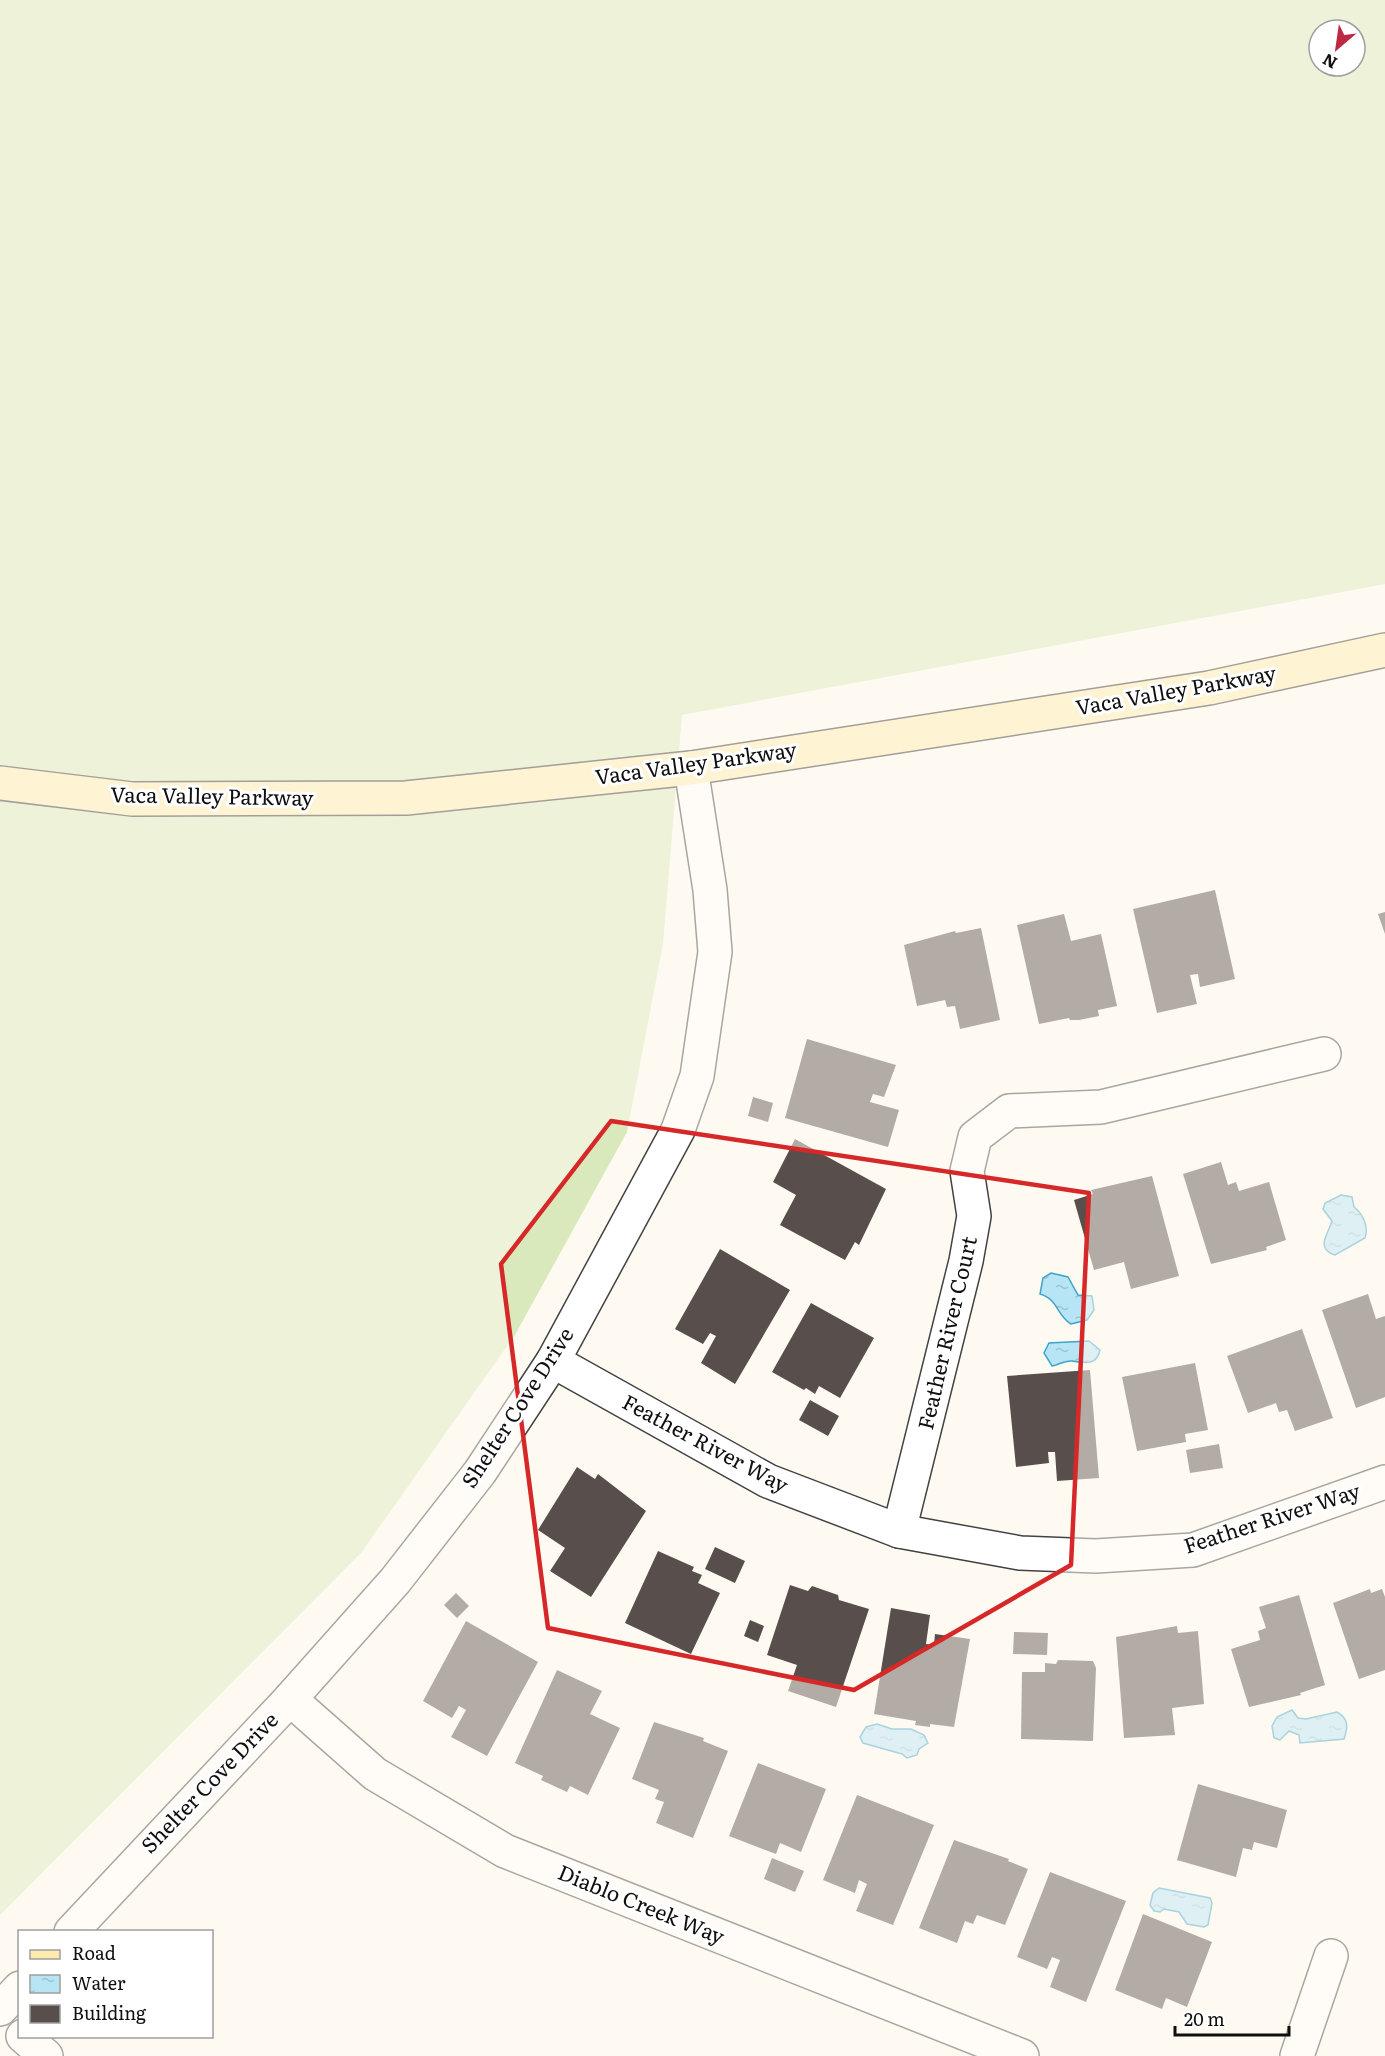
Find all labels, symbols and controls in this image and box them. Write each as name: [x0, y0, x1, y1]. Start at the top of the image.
north arrow: [1307, 18, 1367, 78]
text: N: [1318, 48, 1341, 76]
street label: Vaca Valley Parkway: [1073, 655, 1279, 721]
street label: Vaca Valley Parkway: [593, 732, 799, 791]
street label: Vaca Valley Parkway: [110, 777, 315, 812]
street label: Feather River Court: [908, 1232, 983, 1432]
street label: Shelter Cove Drive: [452, 1320, 580, 1493]
street label: Feather River Way: [618, 1385, 795, 1499]
street label: Feather River Way: [1179, 1473, 1364, 1560]
street label: Shelter Cove Drive: [133, 1704, 284, 1859]
street label: Diablo Creek Way: [554, 1855, 731, 1951]
legend: [18, 1930, 213, 2038]
text: Road: [72, 1939, 116, 1966]
text: Water: [72, 1969, 126, 1996]
text: Building: [72, 1999, 147, 2026]
scale bar: [1175, 1999, 1289, 2037]
text: 20 m: [1184, 2005, 1225, 2032]

